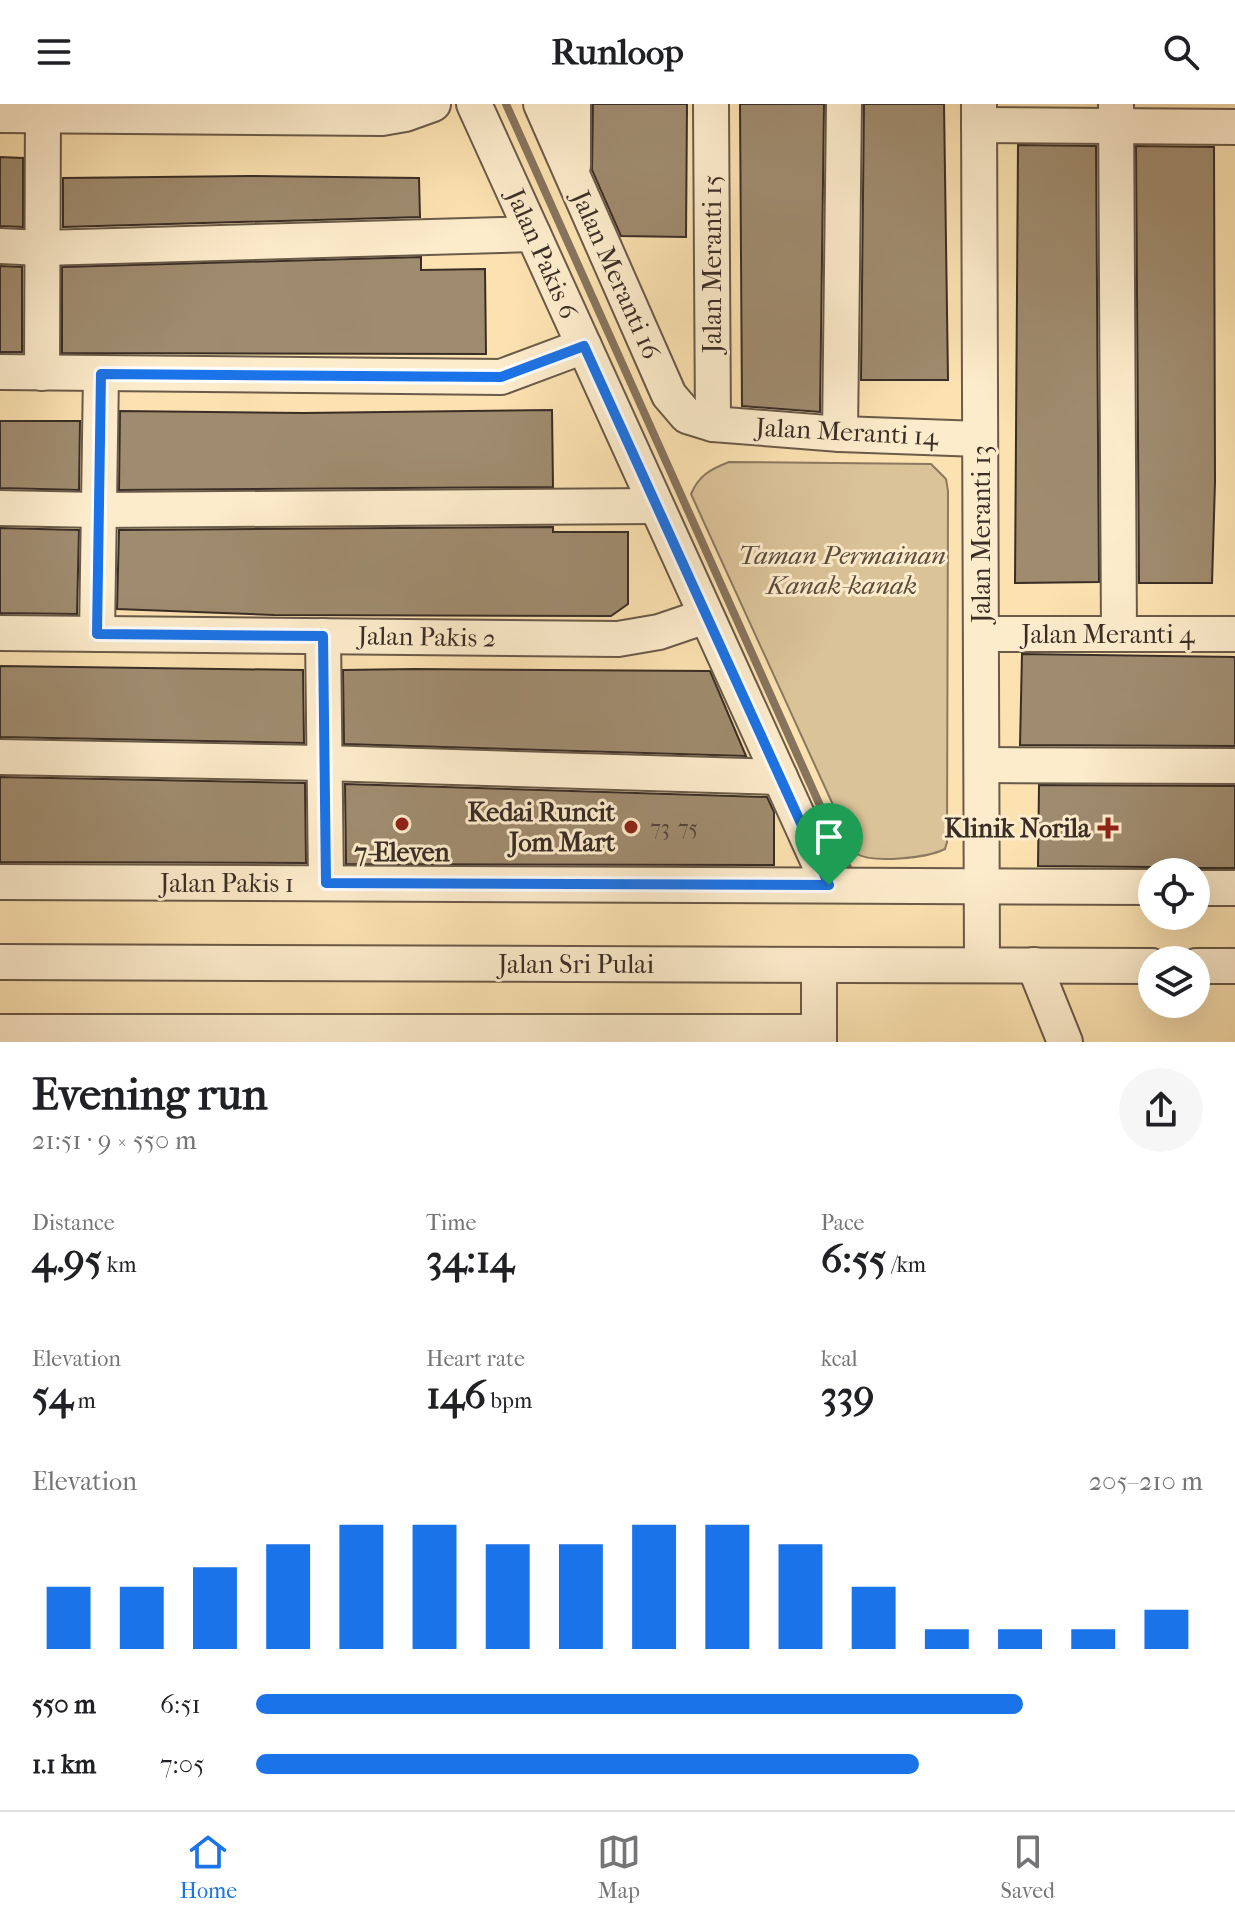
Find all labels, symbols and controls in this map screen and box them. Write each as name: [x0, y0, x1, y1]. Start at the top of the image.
icon: menu: [32, 30, 76, 74]
icon: search: [1159, 30, 1203, 74]
text: Runloop: [551, 31, 684, 73]
street label: Jalan Meranti 15: [697, 175, 728, 355]
street label: Jalan Pakis 6: [499, 182, 585, 325]
street label: Jalan Meranti 16: [564, 184, 667, 365]
street label: Jalan Meranti 14: [753, 412, 940, 452]
street label: Jalan Meranti 13: [966, 445, 997, 625]
park label: Taman Permainan Kanak-kanak: [738, 540, 946, 601]
street label: Jalan Meranti 4: [1019, 619, 1195, 650]
street label: Jalan Pakis 2: [356, 620, 496, 654]
place label: Kedai Runcit Jom Mart: [468, 797, 616, 858]
pin: [795, 803, 863, 885]
place label: Klinik Norila: [944, 813, 1091, 844]
marker: 7-Eleven: [393, 815, 411, 833]
house number: 73: [650, 815, 670, 841]
house number: 75: [678, 815, 698, 841]
icon: arrive: [807, 815, 851, 859]
marker: Klinik Norila: [1097, 817, 1119, 839]
marker: Kedai Runcit Jom Mart: [622, 818, 640, 836]
place label: 7-Eleven: [353, 837, 451, 868]
map controls: [1138, 858, 1210, 1018]
button: locate: [1138, 858, 1210, 930]
street label: Jalan Pakis 1: [158, 868, 294, 899]
button: layers: [1138, 946, 1210, 1018]
street label: Jalan Sri Pulai: [496, 949, 654, 980]
button: share: [1119, 1068, 1203, 1152]
text: Evening run: [32, 1069, 267, 1120]
text: 21:51 · 9 × 550 m: [32, 1125, 197, 1156]
text: Distance: [32, 1210, 115, 1236]
text: Time: [426, 1210, 476, 1236]
text: Pace: [821, 1210, 864, 1236]
text: 4.95: [32, 1236, 102, 1282]
text: 34:14: [426, 1236, 514, 1282]
text: 6:55: [821, 1236, 886, 1282]
text: km: [102, 1252, 136, 1278]
text: /km: [886, 1252, 926, 1278]
text: Elevation: [32, 1346, 121, 1372]
text: Heart rate: [426, 1346, 525, 1372]
text: kcal: [821, 1346, 858, 1372]
text: 54: [32, 1372, 73, 1418]
text: 146: [426, 1372, 486, 1418]
text: 339: [821, 1372, 874, 1418]
text: m: [73, 1388, 96, 1414]
text: bpm: [486, 1388, 532, 1414]
text: Elevation: [32, 1466, 137, 1497]
text: 205–210 m: [1089, 1466, 1203, 1497]
text: 550 m: [32, 1689, 96, 1720]
text: 6:51: [160, 1689, 201, 1720]
text: 1.1 km: [32, 1749, 96, 1780]
text: 7:05: [160, 1749, 204, 1780]
tab: Home: [180, 1830, 237, 1904]
tab: Map: [597, 1830, 641, 1904]
tab: Saved: [1001, 1830, 1055, 1904]

